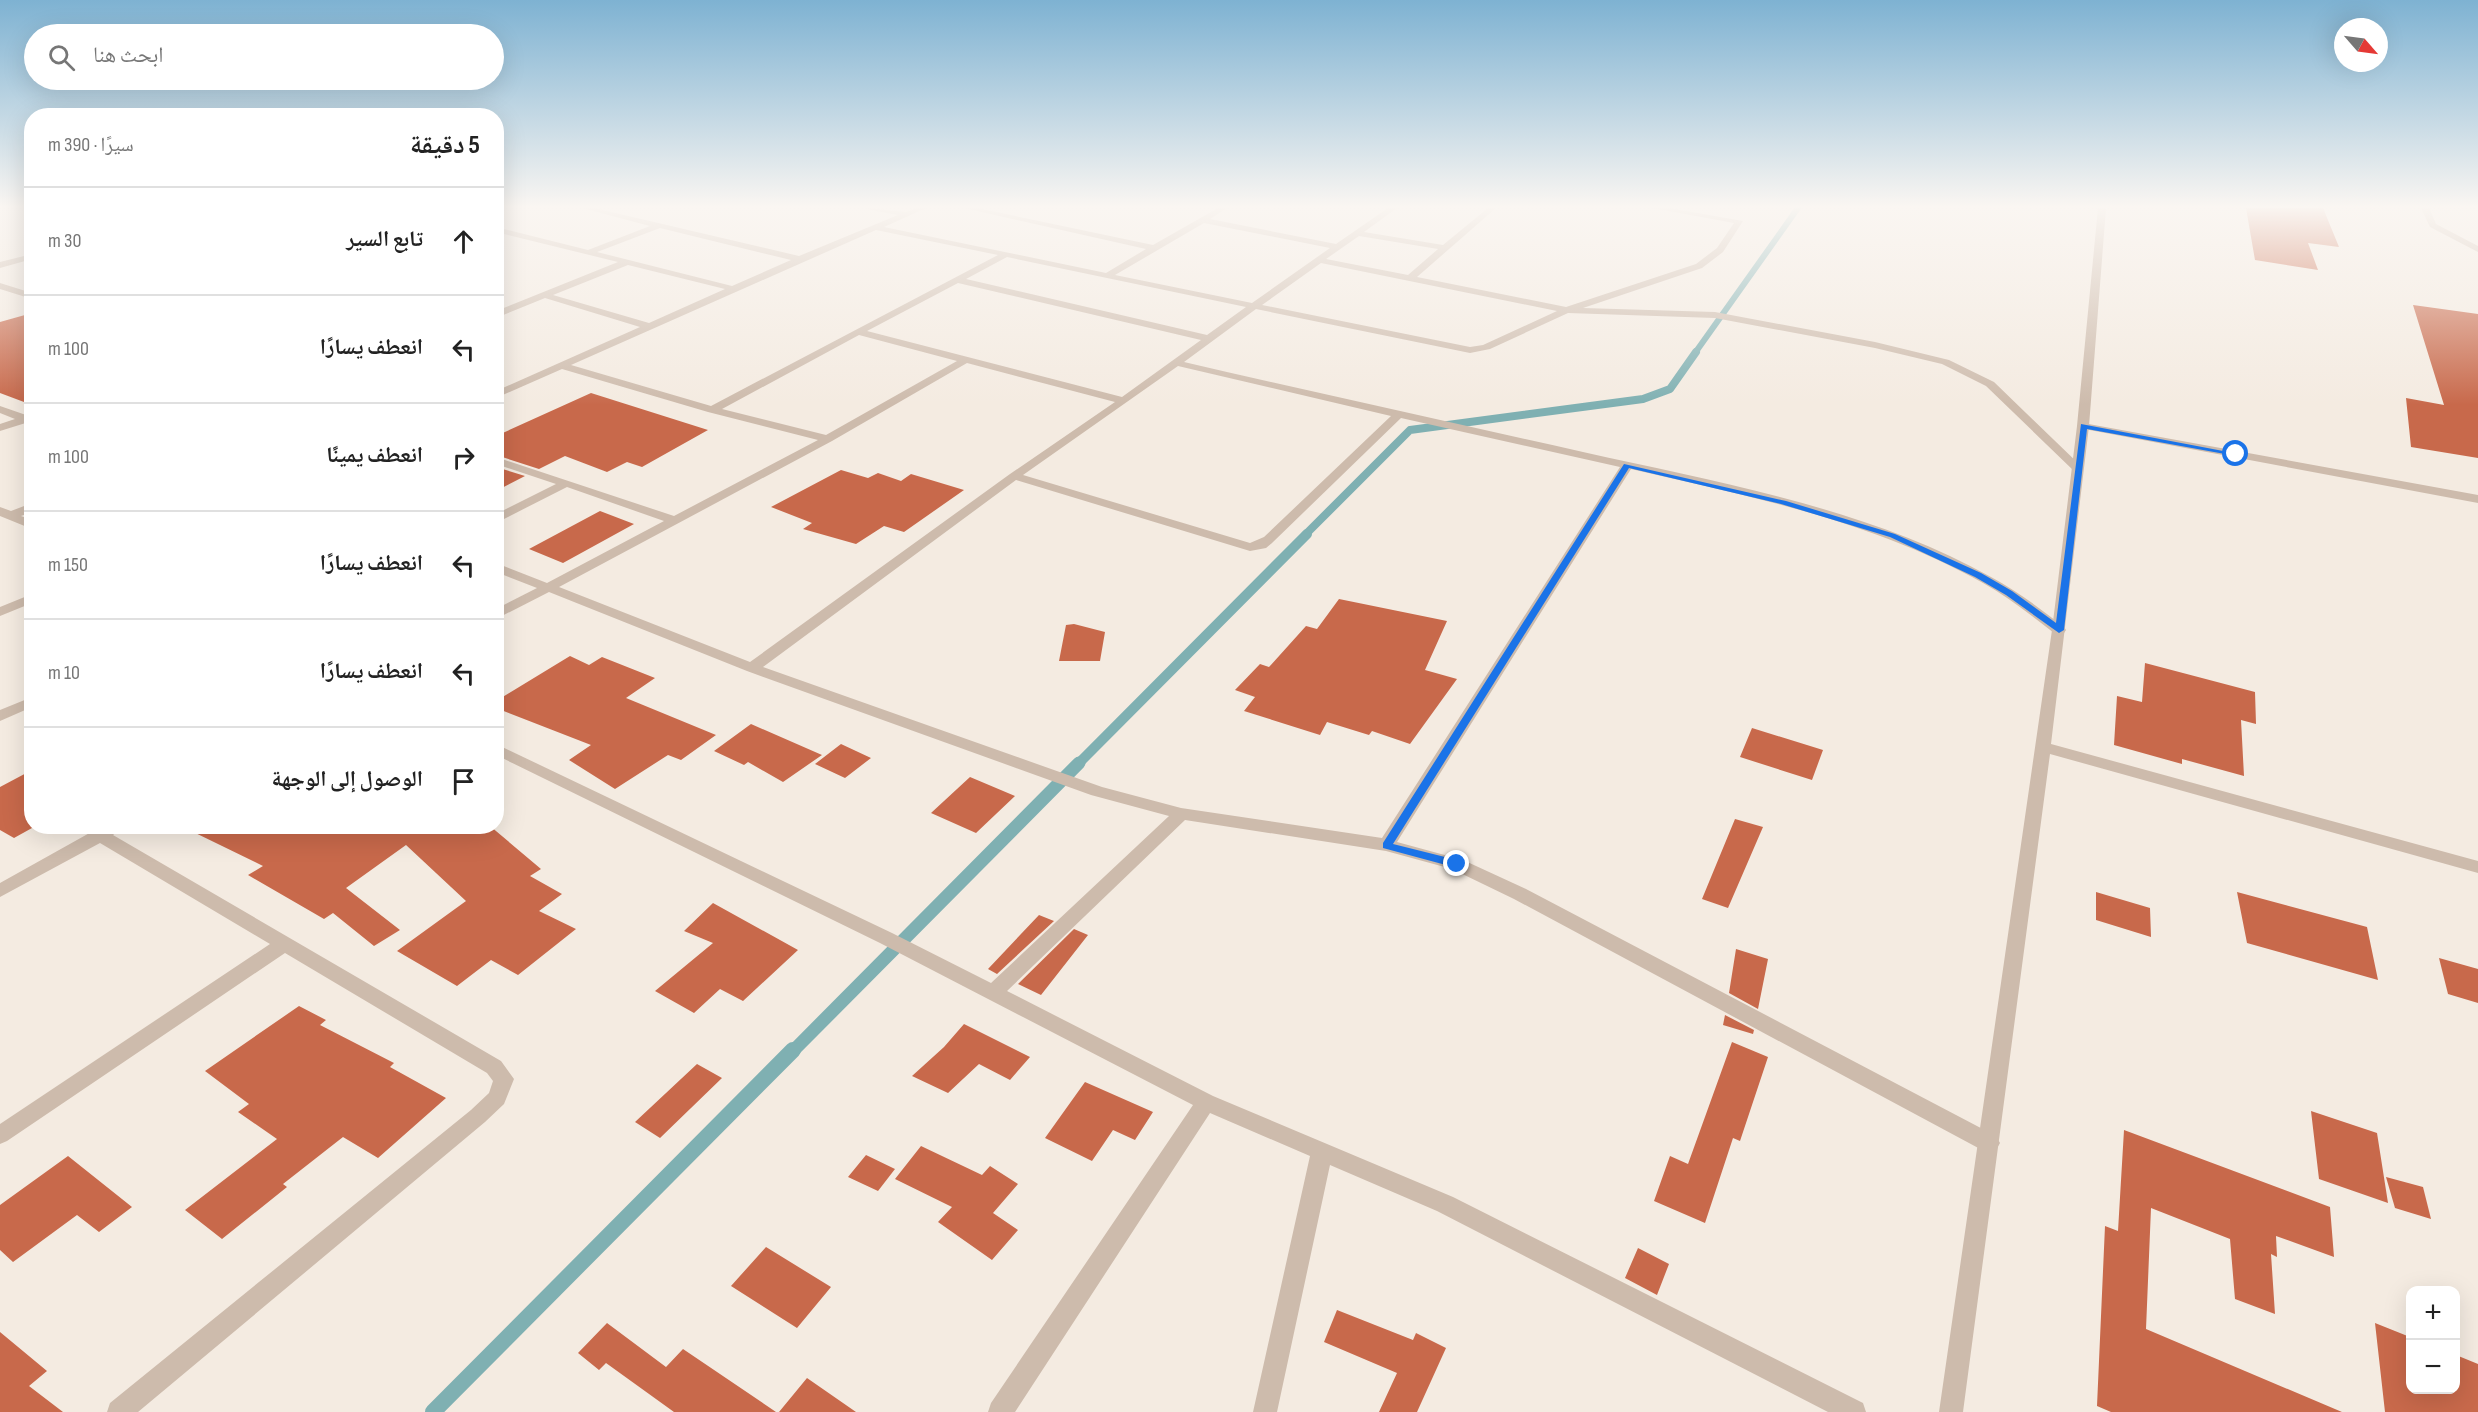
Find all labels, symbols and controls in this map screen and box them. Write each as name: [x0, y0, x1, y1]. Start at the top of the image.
north arrow: [2334, 18, 2388, 72]
search box: [24, 24, 504, 90]
icon: search: [45, 41, 78, 74]
text: ابحث هنا: [93, 42, 164, 69]
text: 5 دقيقة: [410, 130, 480, 161]
text: سيرًا · 390 m: [48, 133, 134, 157]
icon: ahead: [447, 225, 480, 258]
text: تابع السير: [346, 226, 423, 253]
text: 30 m: [48, 229, 81, 253]
icon: left: [447, 333, 480, 366]
text: انعطف يسارًا: [320, 334, 423, 361]
text: 100 m: [48, 337, 89, 361]
route start: [2222, 440, 2248, 466]
icon: right: [447, 441, 480, 474]
text: انعطف يمينًا: [326, 442, 423, 469]
text: 100 m: [48, 445, 89, 469]
icon: left: [447, 549, 480, 582]
text: انعطف يسارًا: [320, 550, 423, 577]
text: 150 m: [48, 553, 88, 577]
icon: left: [447, 657, 480, 690]
text: انعطف يسارًا: [320, 658, 423, 685]
text: 10 m: [48, 661, 80, 685]
icon: arrive: [447, 765, 480, 798]
text: الوصول إلى الوجهة: [271, 766, 423, 793]
route end: [1443, 850, 1469, 876]
map controls: [2406, 1286, 2460, 1394]
button: +: [2406, 1286, 2460, 1340]
button: −: [2406, 1340, 2460, 1394]

